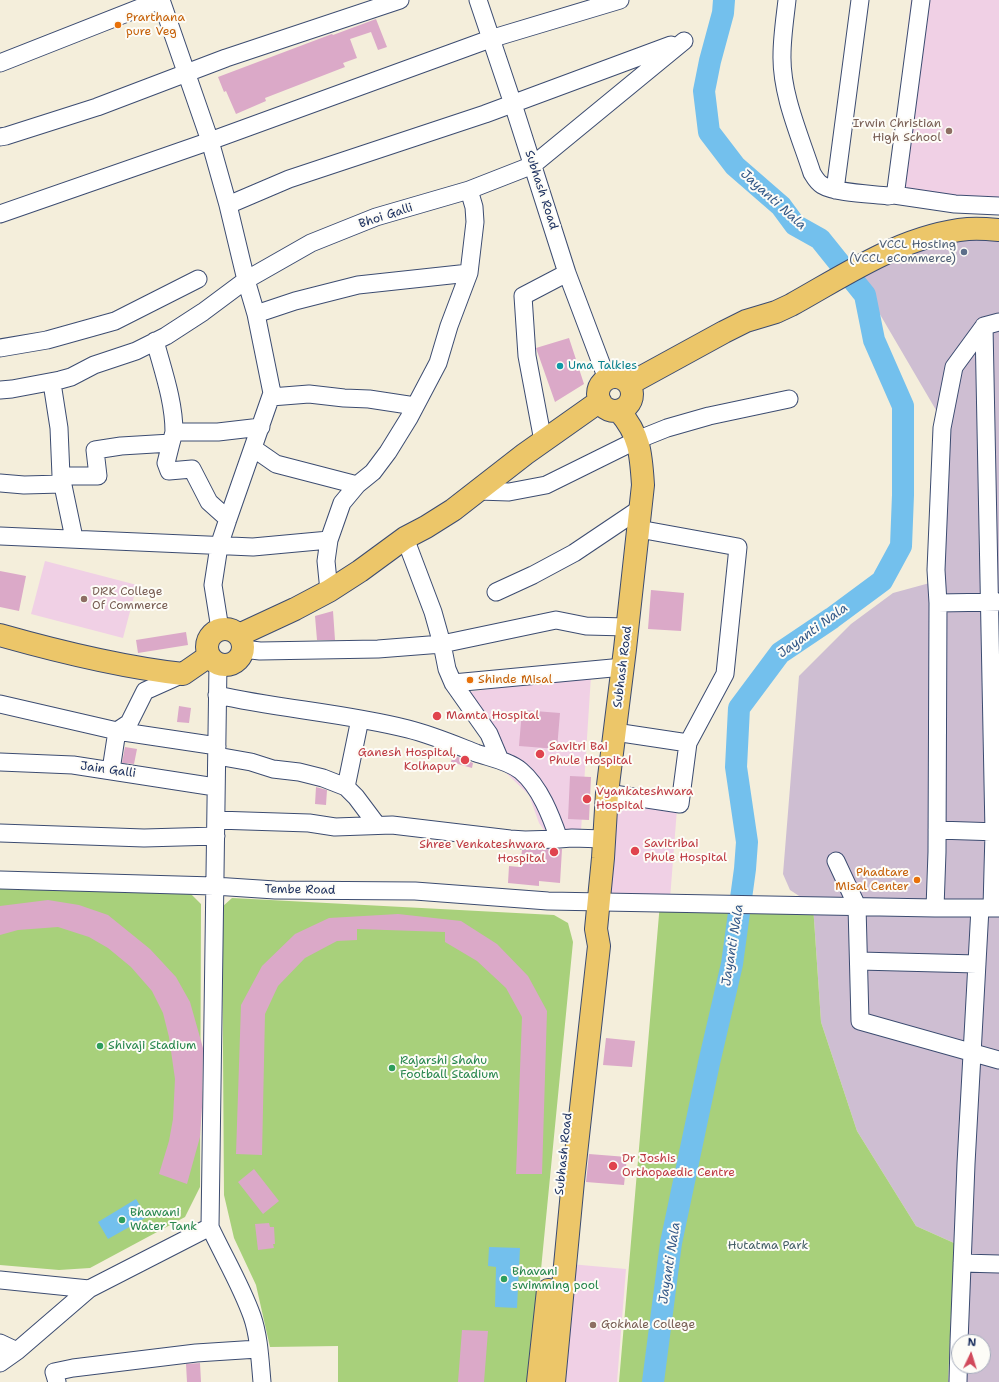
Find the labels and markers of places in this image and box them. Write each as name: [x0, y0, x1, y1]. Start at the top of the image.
place label: Prarthana pure Veg: [126, 11, 185, 39]
marker: Prarthana pure Veg: [113, 20, 123, 30]
place label: Irwin Christian High School: [853, 117, 941, 145]
marker: Irwin Christian High School: [944, 126, 954, 136]
place label: VCCL Hosting (VCCL eCommerce): [849, 238, 956, 266]
marker: VCCL Hosting (VCCL eCommerce): [959, 247, 969, 257]
place label: Uma Talkies: [568, 359, 637, 373]
marker: Uma Talkies: [555, 361, 565, 371]
place label: DRK College Of Commerce: [92, 585, 168, 613]
marker: DRK College Of Commerce: [79, 594, 89, 604]
place label: Shinde Misal: [478, 673, 552, 687]
marker: Shinde Misal: [465, 675, 475, 685]
place label: Mamta Hospital: [446, 709, 539, 723]
marker: Mamta Hospital: [431, 710, 443, 722]
place label: Savitri Bai Phule Hospital: [549, 740, 632, 768]
place label: Ganesh Hospital, Kolhapur: [358, 746, 456, 774]
marker: Savitri Bai Phule Hospital: [534, 748, 546, 760]
marker: Ganesh Hospital, Kolhapur: [459, 754, 471, 766]
place label: Vyankateshwara Hospital: [596, 785, 693, 813]
marker: Vyankateshwara Hospital: [581, 793, 593, 805]
place label: Savitribai Phule Hospital: [644, 837, 727, 865]
place label: Shree Venkateshwara Hospital: [419, 838, 545, 866]
marker: Savitribai Phule Hospital: [629, 845, 641, 857]
marker: Shree Venkateshwara Hospital: [548, 846, 560, 858]
place label: Phadtare Misal Center: [835, 866, 909, 894]
marker: Phadtare Misal Center: [912, 875, 922, 885]
place label: Shivaji Stadium: [108, 1039, 196, 1053]
marker: Shivaji Stadium: [95, 1041, 105, 1051]
place label: Rajarshi Shahu Football Stadium: [400, 1054, 499, 1082]
marker: Rajarshi Shahu Football Stadium: [387, 1063, 397, 1073]
place label: Dr Joshis Orthopaedic Centre: [622, 1152, 735, 1180]
marker: Dr Joshis Orthopaedic Centre: [607, 1160, 619, 1172]
place label: Bhawani Water Tank: [130, 1206, 197, 1234]
marker: Bhawani Water Tank: [117, 1215, 127, 1225]
place label: Bhavani swimming pool: [512, 1265, 599, 1293]
marker: Bhavani swimming pool: [499, 1274, 509, 1284]
place label: Gokhale College: [601, 1318, 695, 1332]
marker: Gokhale College: [588, 1320, 598, 1330]

